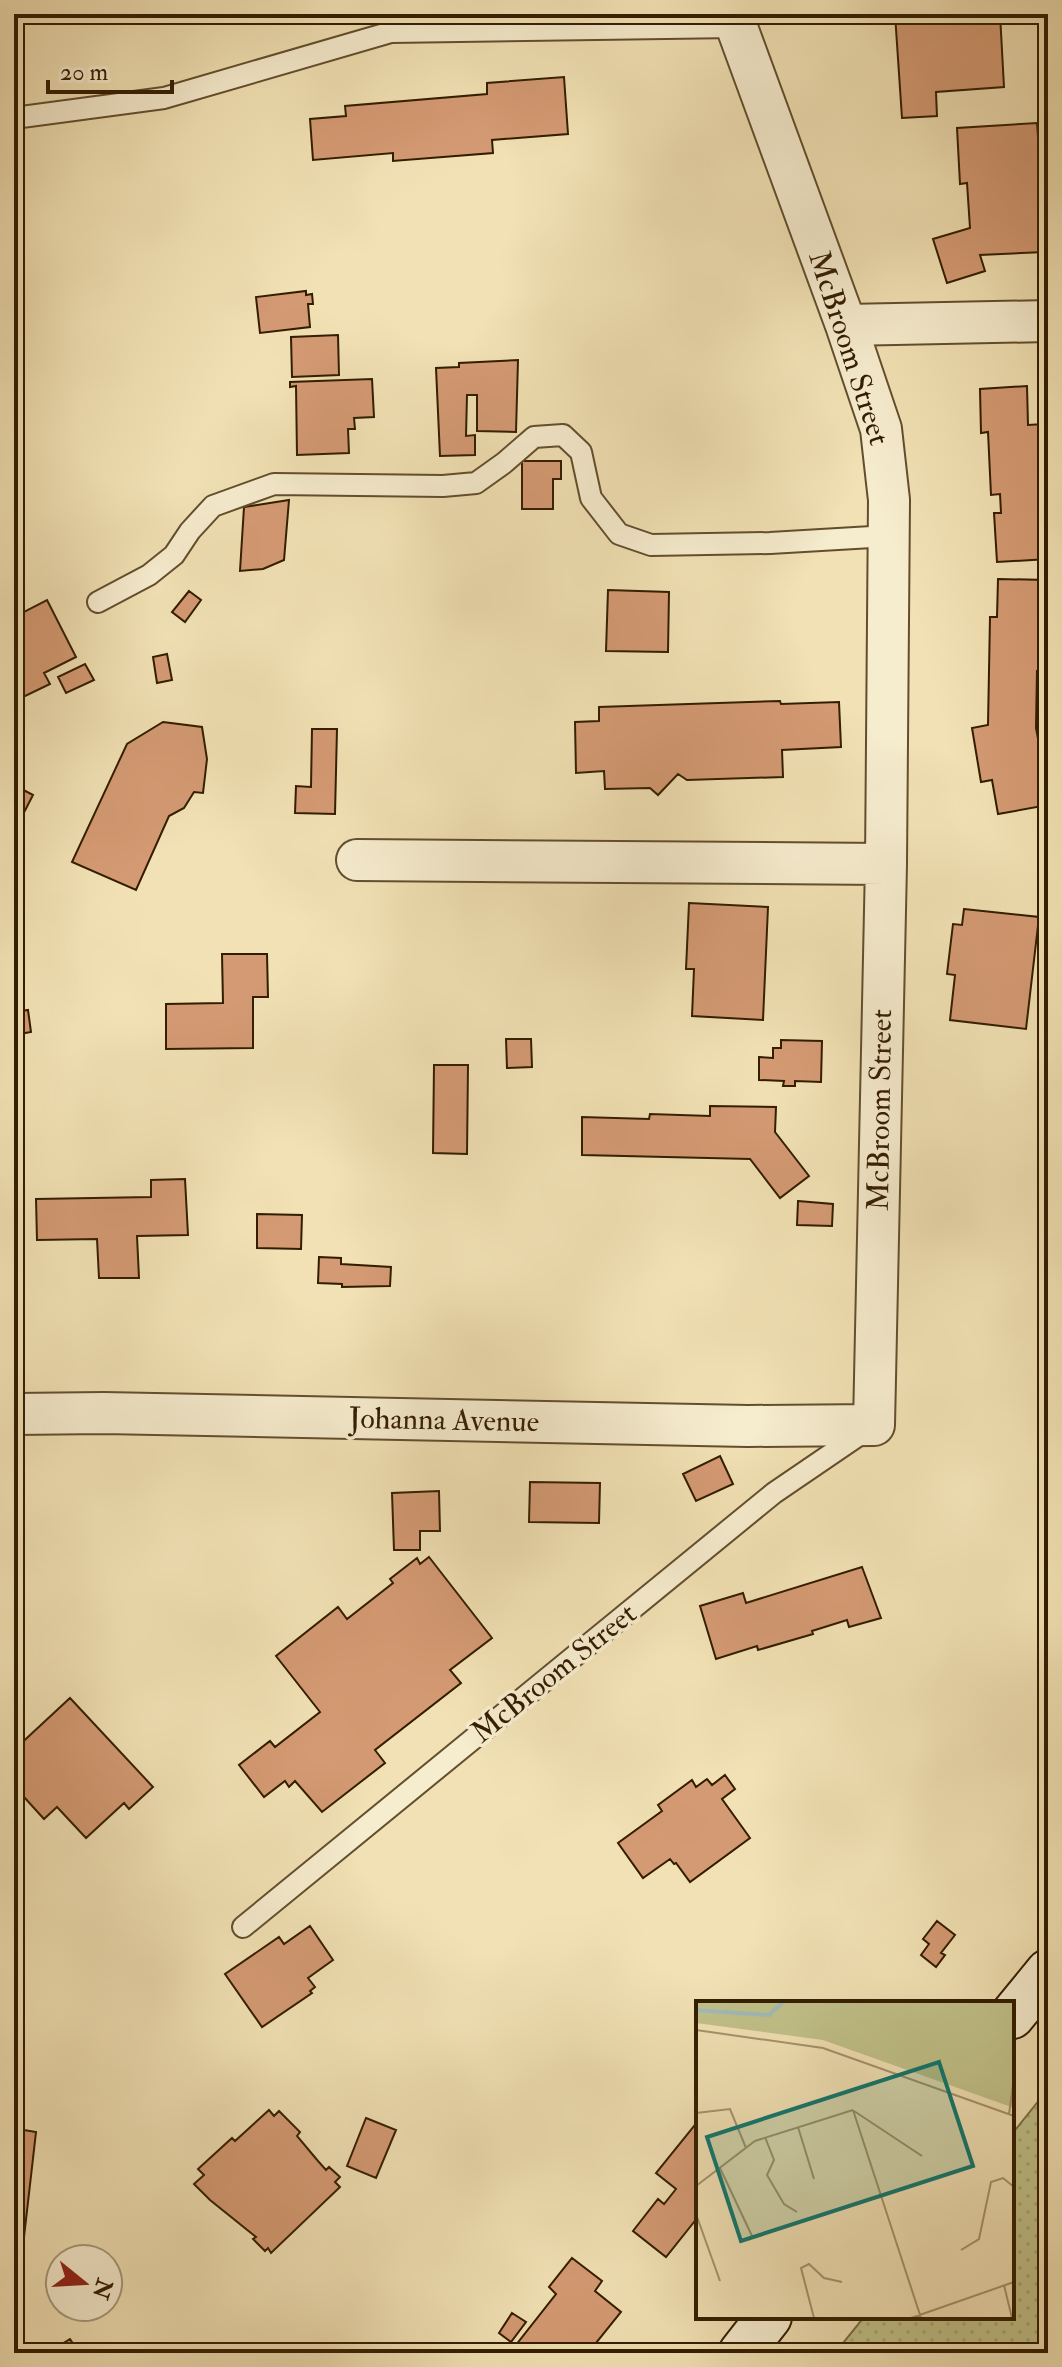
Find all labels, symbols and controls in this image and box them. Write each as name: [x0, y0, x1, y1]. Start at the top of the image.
scale bar: [48, 44, 172, 94]
text: 20 m: [60, 57, 109, 88]
street label: McBroom Street: [800, 246, 898, 450]
street label: McBroom Street: [860, 1009, 900, 1211]
street label: Johanna Avenue: [348, 1400, 539, 1440]
street label: McBroom Street: [464, 1595, 644, 1751]
inset map: [696, 2001, 1014, 2319]
north arrow: [44, 2243, 124, 2323]
text: N: [86, 2274, 119, 2303]

